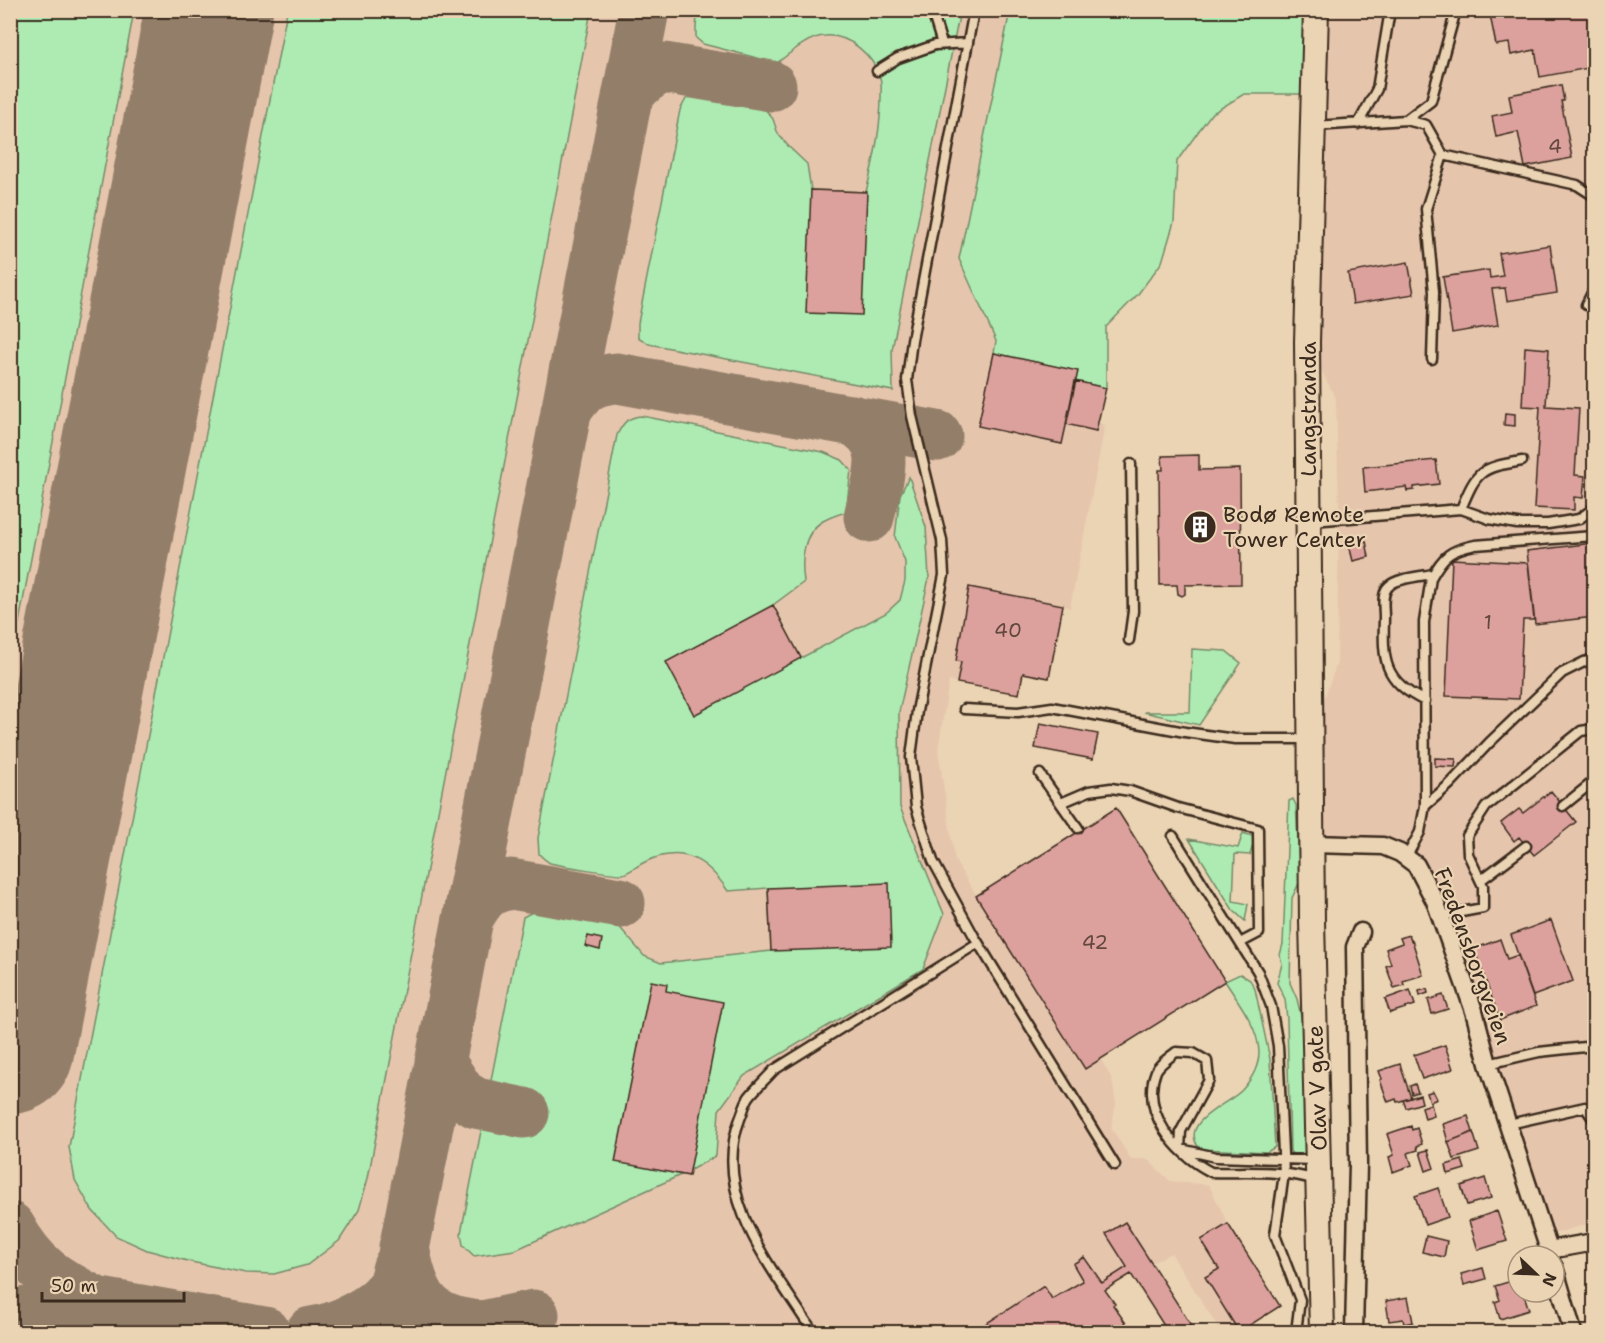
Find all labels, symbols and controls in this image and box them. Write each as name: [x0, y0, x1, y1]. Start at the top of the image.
house number: 4: [1548, 133, 1562, 159]
street label: Langstranda: [1294, 341, 1323, 477]
place label: Bodø Remote Tower Center: [1223, 500, 1366, 554]
building icon: Bodø Remote Tower Center: [1182, 509, 1218, 545]
house number: 1: [1484, 609, 1492, 635]
house number: 40: [994, 617, 1022, 643]
street label: Fredensborgveien: [1428, 864, 1518, 1048]
house number: 42: [1082, 929, 1108, 955]
street label: Olav V gate: [1300, 1025, 1334, 1151]
north arrow: [1506, 1244, 1566, 1304]
scale bar: [42, 1265, 184, 1303]
text: N: [1537, 1270, 1561, 1290]
text: 50 m: [51, 1274, 96, 1298]

